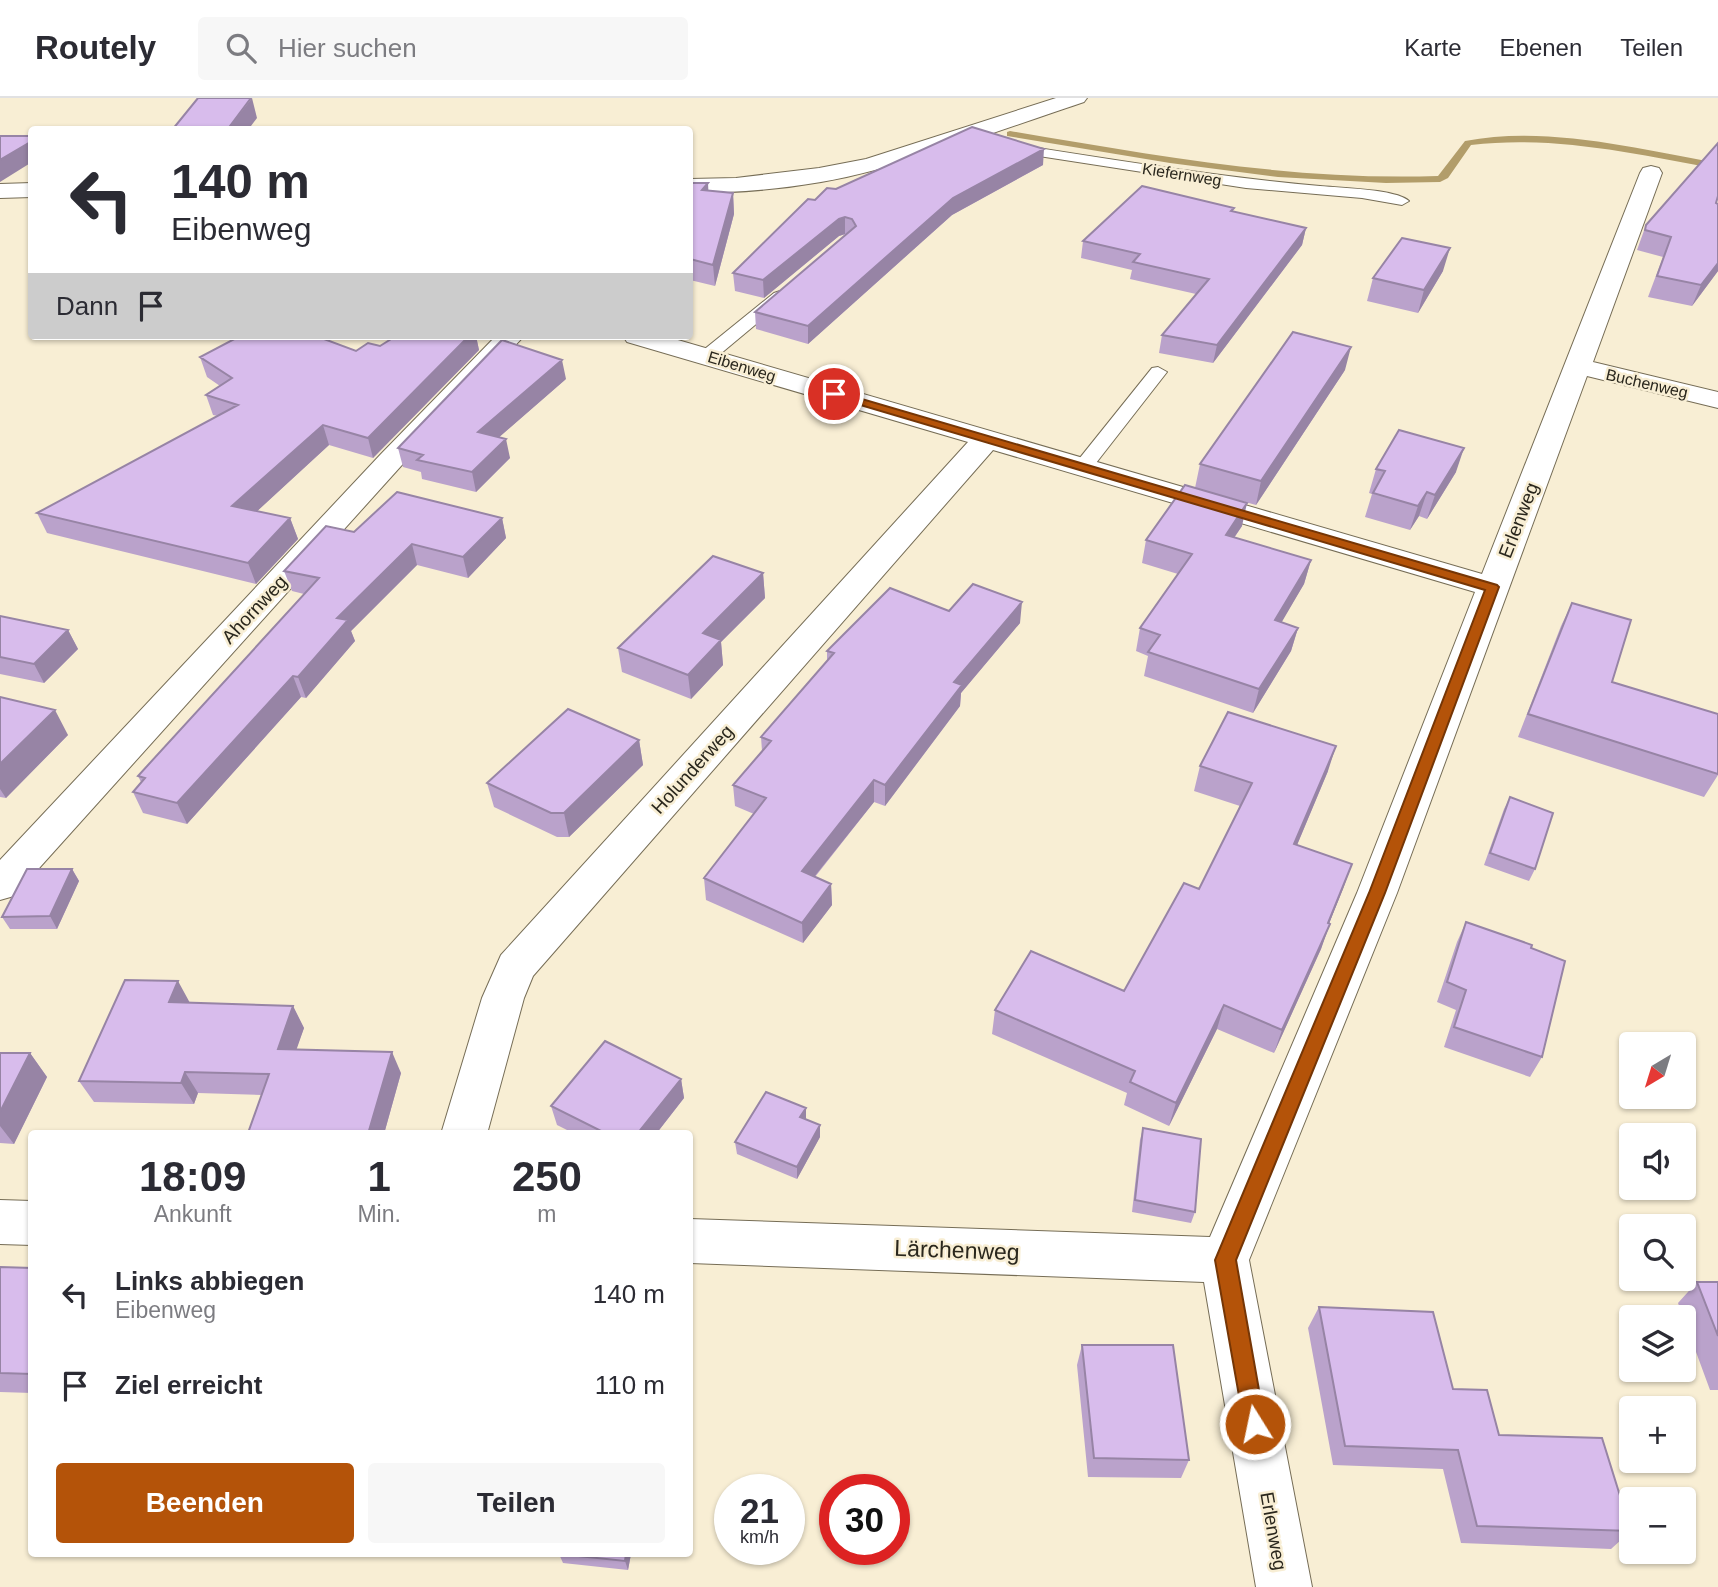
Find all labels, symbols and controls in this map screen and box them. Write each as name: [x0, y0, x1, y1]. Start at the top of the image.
search box: [198, 17, 688, 80]
text: Routely: [35, 29, 156, 66]
icon: search: [222, 29, 260, 67]
text: Hier suchen: [278, 33, 417, 63]
text: Karte: [1404, 34, 1462, 61]
text: Ebenen: [1500, 34, 1582, 61]
text: Teilen: [1620, 34, 1683, 61]
icon: left: [56, 154, 147, 245]
text: 140 m: [171, 154, 310, 208]
street label: Kiefernweg: [1141, 160, 1223, 189]
text: Eibenweg: [171, 211, 312, 247]
icon: arrive: [132, 287, 170, 325]
text: Dann: [56, 291, 118, 321]
street label: Eibenweg: [706, 348, 778, 385]
pin: [804, 364, 864, 424]
street label: Buchenweg: [1604, 366, 1690, 401]
icon: arrive: [815, 375, 853, 413]
street label: Erlenweg: [1494, 479, 1542, 561]
street label: Ahornweg: [218, 571, 291, 648]
street label: Holunderweg: [647, 721, 738, 818]
north arrow: [1619, 1032, 1696, 1110]
map controls: [1619, 1032, 1696, 1564]
button: sound: [1619, 1123, 1696, 1200]
text: 18:09: [139, 1153, 246, 1200]
text: 1: [367, 1153, 391, 1200]
text: 250: [512, 1153, 582, 1200]
text: Ankunft: [154, 1201, 232, 1227]
text: Min.: [357, 1201, 401, 1227]
text: m: [537, 1201, 557, 1227]
button: search: [1619, 1214, 1696, 1291]
street label: Lärchenweg: [894, 1235, 1020, 1265]
text: Links abbiegen: [115, 1266, 304, 1296]
icon: left: [56, 1276, 94, 1314]
text: 140 m: [593, 1279, 665, 1309]
text: Eibenweg: [115, 1297, 216, 1323]
button: layers: [1619, 1305, 1696, 1382]
icon: arrive: [56, 1367, 94, 1405]
text: Ziel erreicht: [115, 1370, 262, 1400]
text: 110 m: [595, 1370, 665, 1400]
position arrow: [1218, 1387, 1292, 1461]
button: +: [1619, 1396, 1696, 1473]
button: Beenden: [56, 1463, 354, 1543]
button: Teilen: [368, 1463, 665, 1543]
speed limit sign: 30: [819, 1474, 910, 1565]
button: −: [1619, 1487, 1696, 1564]
street label: Erlenweg: [1256, 1490, 1291, 1572]
text: 21: [740, 1491, 779, 1530]
text: km/h: [740, 1527, 779, 1547]

